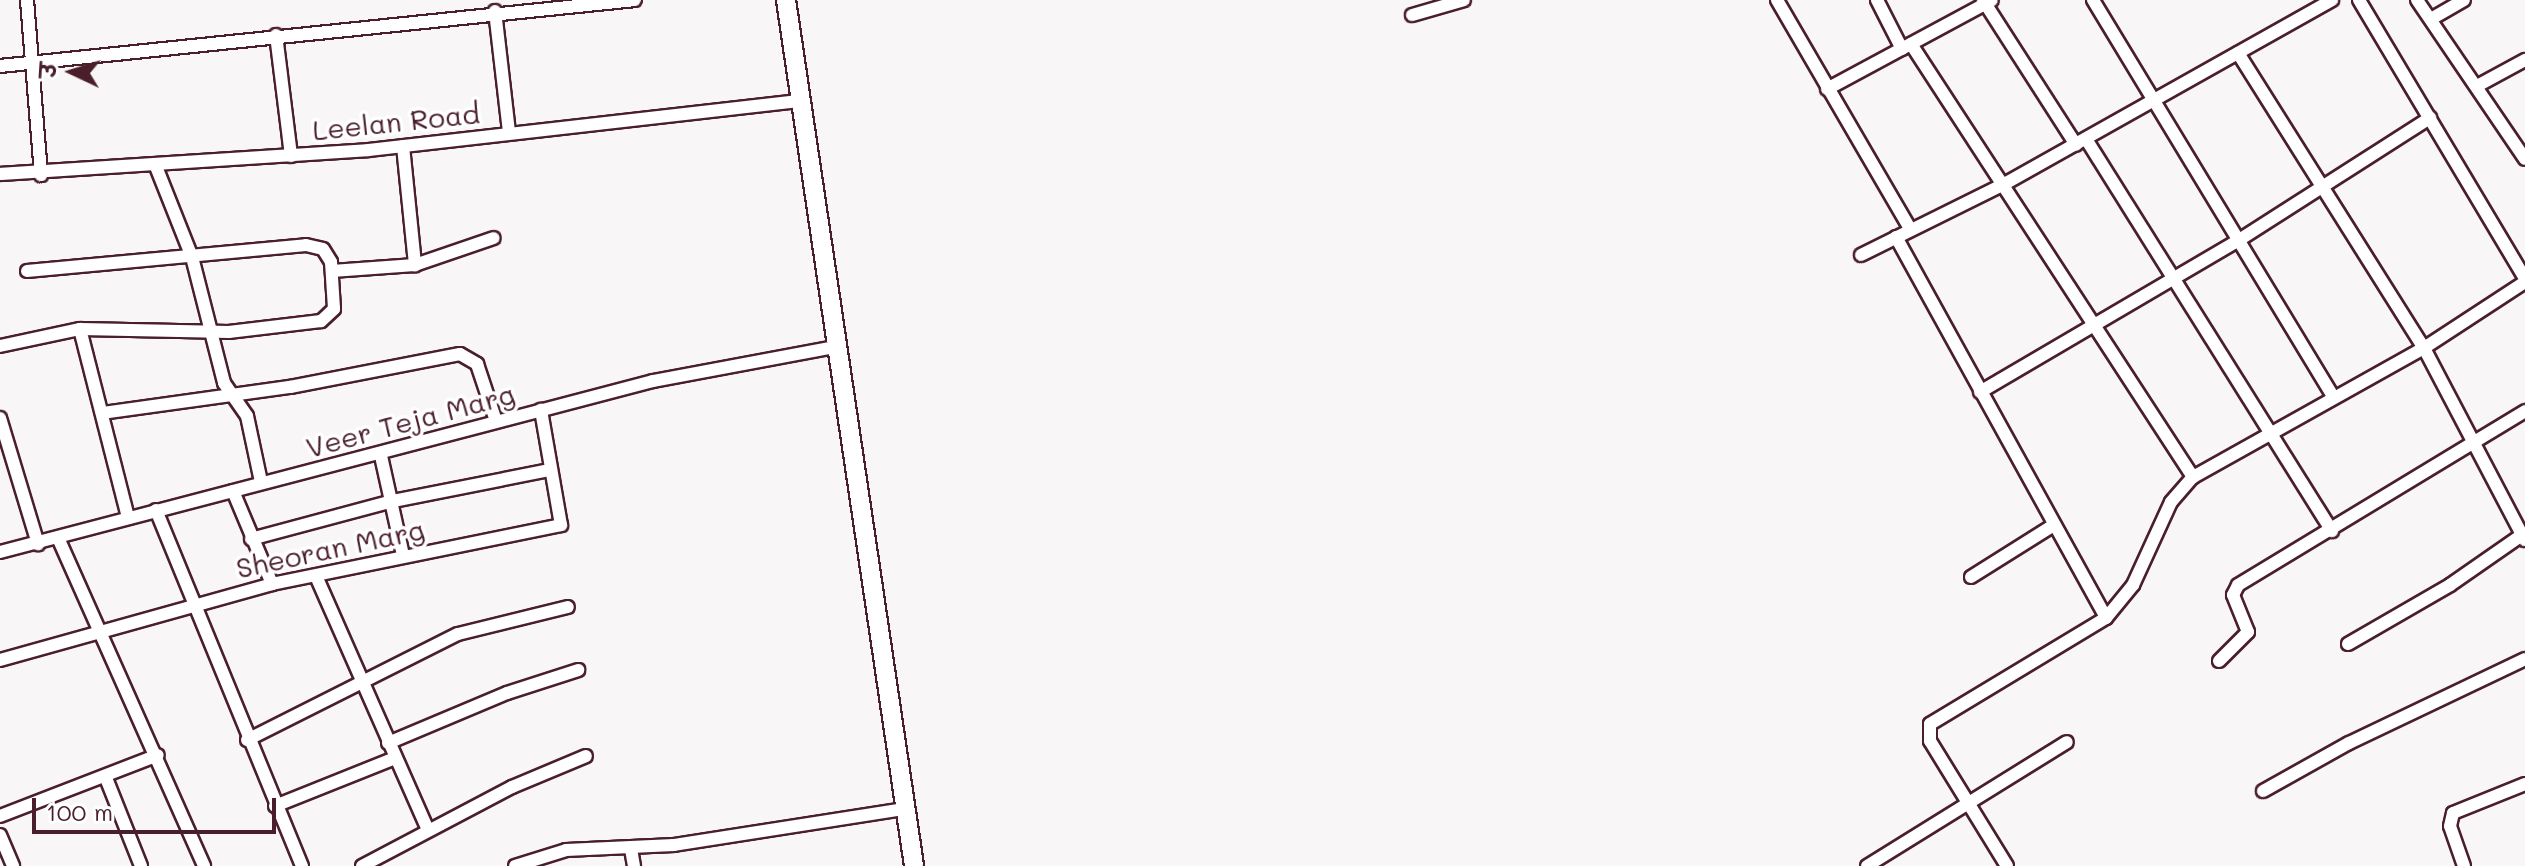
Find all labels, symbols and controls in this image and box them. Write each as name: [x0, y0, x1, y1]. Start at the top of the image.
north arrow: [32, 32, 112, 112]
text: उ: [33, 62, 63, 79]
street label: Leelan Road: [311, 96, 481, 146]
street label: Veer Teja Marg: [302, 376, 518, 464]
street label: Sheoran Marg: [233, 512, 427, 584]
scale bar: [36, 782, 280, 832]
text: 100 m: [46, 796, 113, 827]

